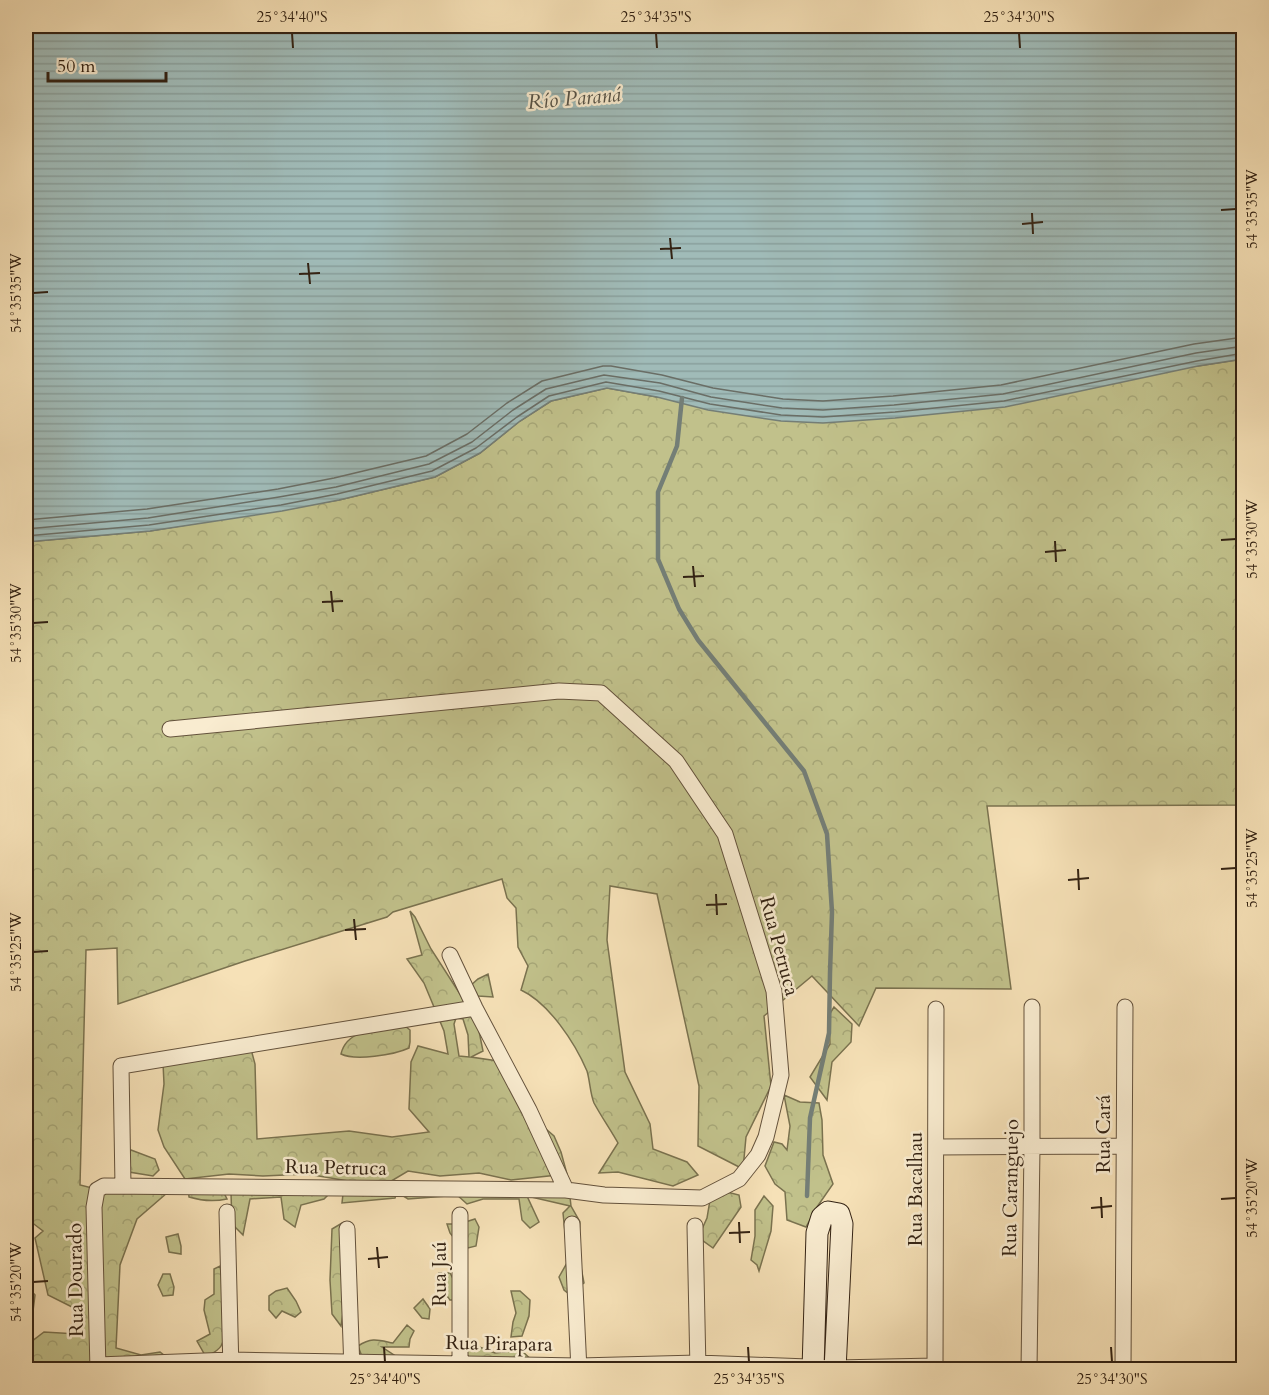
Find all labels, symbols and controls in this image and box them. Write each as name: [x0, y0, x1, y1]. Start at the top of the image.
text: 25°34'40"S: [257, 7, 327, 27]
text: 25°34'35"S: [621, 7, 691, 27]
text: 25°34'30"S: [984, 7, 1054, 27]
scale bar: [48, 45, 166, 83]
text: 50 m: [57, 54, 96, 79]
water label: Río Paraná: [526, 80, 623, 117]
text: 54°35'35"W: [1242, 169, 1262, 249]
text: 54°35'35"W: [6, 253, 26, 333]
text: 54°35'30"W: [1242, 499, 1262, 579]
text: 54°35'30"W: [6, 583, 26, 663]
text: 54°35'25"W: [1242, 828, 1262, 908]
street label: Rua Petruca: [753, 893, 806, 999]
text: 54°35'25"W: [6, 912, 26, 992]
street label: Rua Cará: [1090, 1094, 1117, 1173]
street label: Rua Caranguejo: [996, 1119, 1025, 1257]
street label: Rua Bacalhau: [902, 1132, 929, 1246]
street label: Rua Petruca: [285, 1153, 388, 1182]
text: 54°35'20"W: [1242, 1158, 1262, 1238]
street label: Rua Dourado: [61, 1222, 90, 1337]
street label: Rua Jaú: [426, 1241, 453, 1307]
text: 54°35'20"W: [6, 1242, 26, 1322]
street label: Rua Pirapara: [445, 1329, 553, 1358]
text: 25°34'40"S: [350, 1369, 420, 1389]
text: 25°34'35"S: [714, 1369, 784, 1389]
text: 25°34'30"S: [1077, 1369, 1147, 1389]

